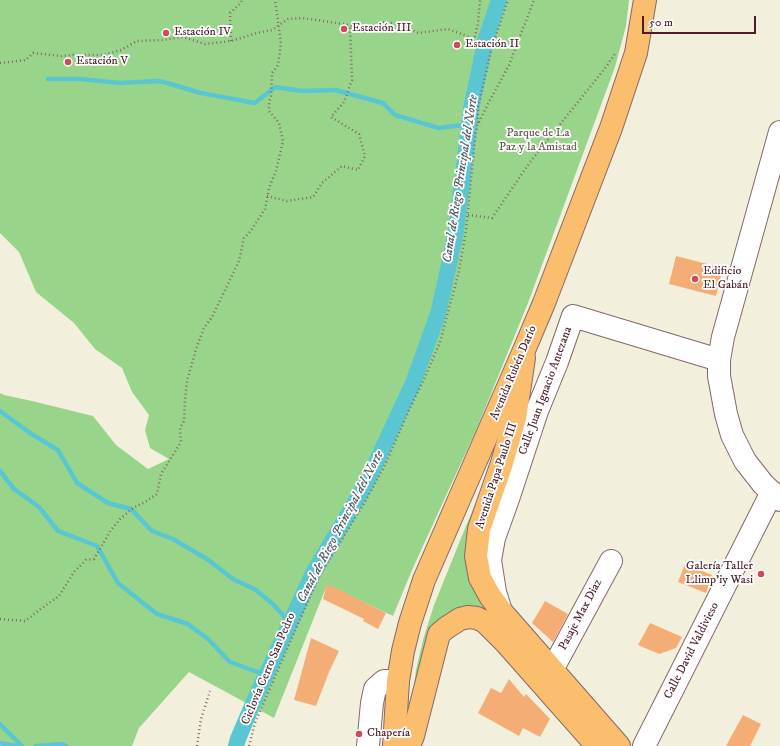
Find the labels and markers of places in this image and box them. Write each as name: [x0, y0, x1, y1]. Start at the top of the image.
place label: Estación III: [352, 22, 411, 36]
marker: Estación III: [339, 24, 349, 34]
place label: Estación IV: [174, 26, 231, 40]
marker: Estación IV: [161, 28, 171, 38]
place label: Estación II: [465, 38, 519, 52]
marker: Estación II: [452, 40, 462, 50]
place label: Estación V: [76, 55, 128, 69]
marker: Estación V: [63, 57, 73, 67]
place label: Edificio El Gabán: [703, 265, 748, 293]
marker: Edificio El Gabán: [690, 274, 700, 284]
place label: Galería Taller Llimp'iy Wasi: [686, 560, 753, 588]
marker: Galería Taller Llimp'iy Wasi: [756, 569, 766, 579]
place label: Chapería: [367, 727, 410, 741]
marker: Chapería: [354, 729, 364, 739]

